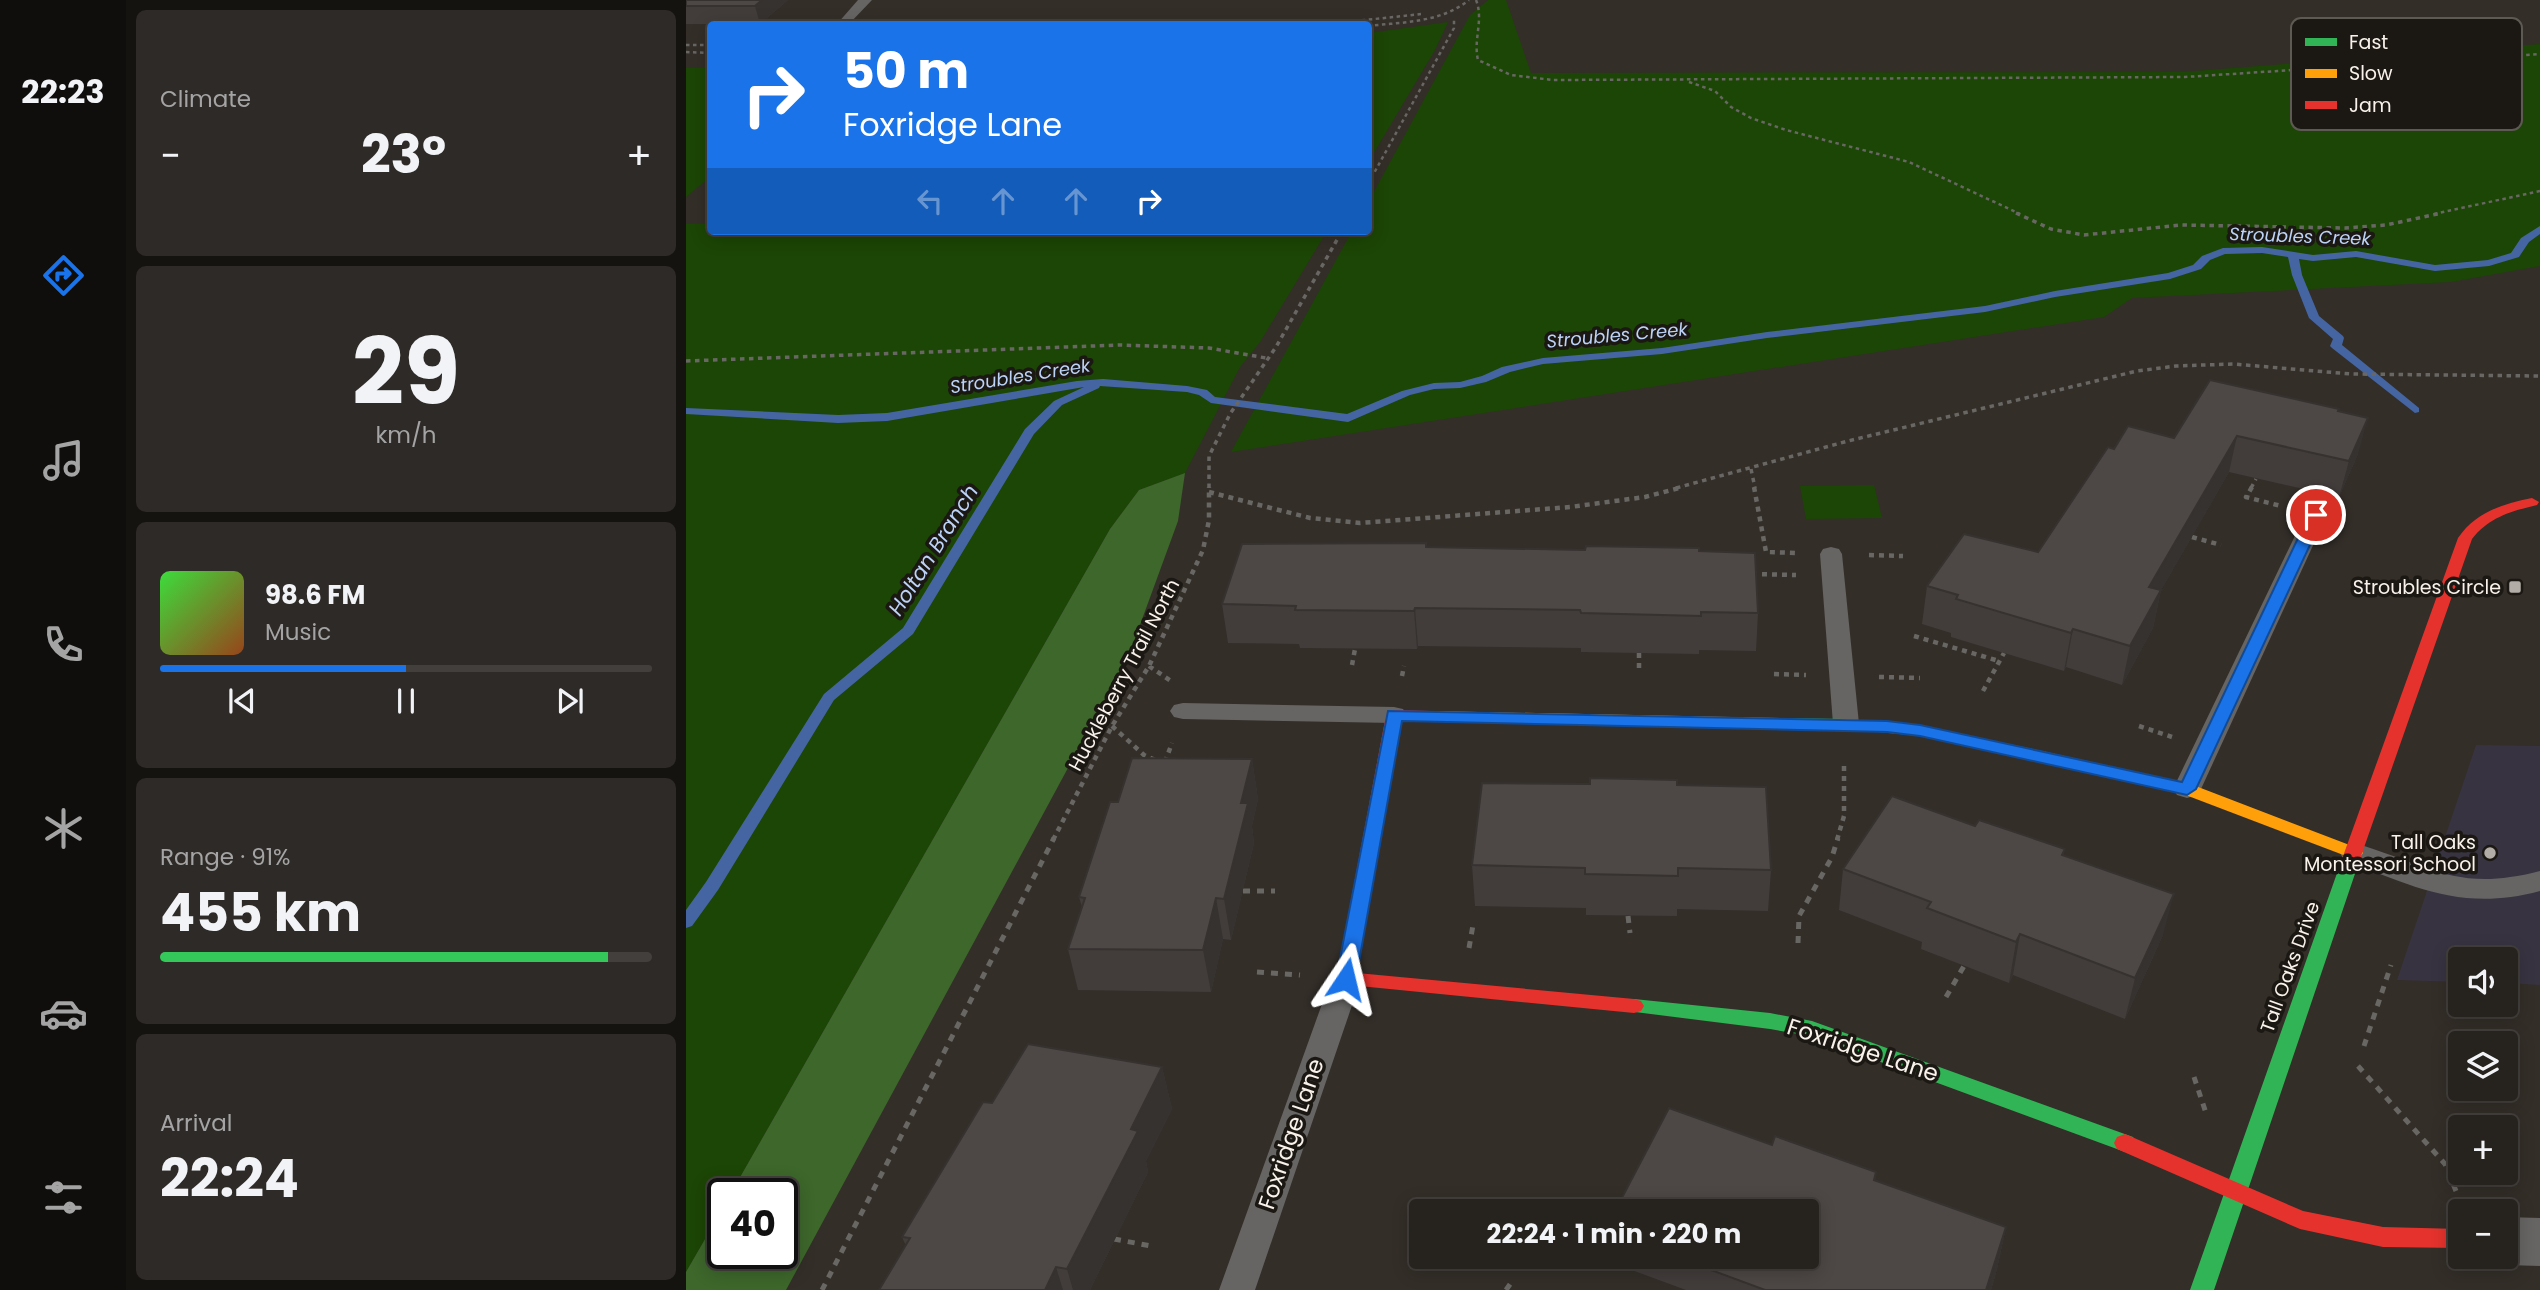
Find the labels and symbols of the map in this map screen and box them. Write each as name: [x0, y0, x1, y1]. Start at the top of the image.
legend: [2291, 18, 2522, 130]
text: Fast: [2349, 29, 2388, 56]
text: Slow: [2349, 60, 2393, 87]
text: Jam: [2349, 92, 2391, 119]
water label: Stroubles Creek: [2229, 221, 2372, 251]
water label: Stroubles Creek: [1545, 316, 1689, 354]
water label: Stroubles Creek: [948, 352, 1093, 399]
water label: Holtan Branch: [881, 479, 985, 621]
pin: [2286, 485, 2346, 545]
street label: Huckleberry Trail North: [1062, 574, 1186, 776]
place label: Stroubles Circle: [2353, 574, 2501, 601]
marker: Stroubles Circle: [2507, 579, 2523, 595]
place label: Tall Oaks Montessori School: [2304, 829, 2476, 878]
marker: Tall Oaks Montessori School: [2482, 845, 2498, 861]
street label: Tall Oaks Drive: [2254, 898, 2326, 1036]
position arrow: [1309, 942, 1383, 1016]
street label: Foxridge Lane: [1783, 1010, 1943, 1090]
street label: Foxridge Lane: [1250, 1054, 1332, 1214]
speed limit sign: 40: [707, 1178, 798, 1269]

